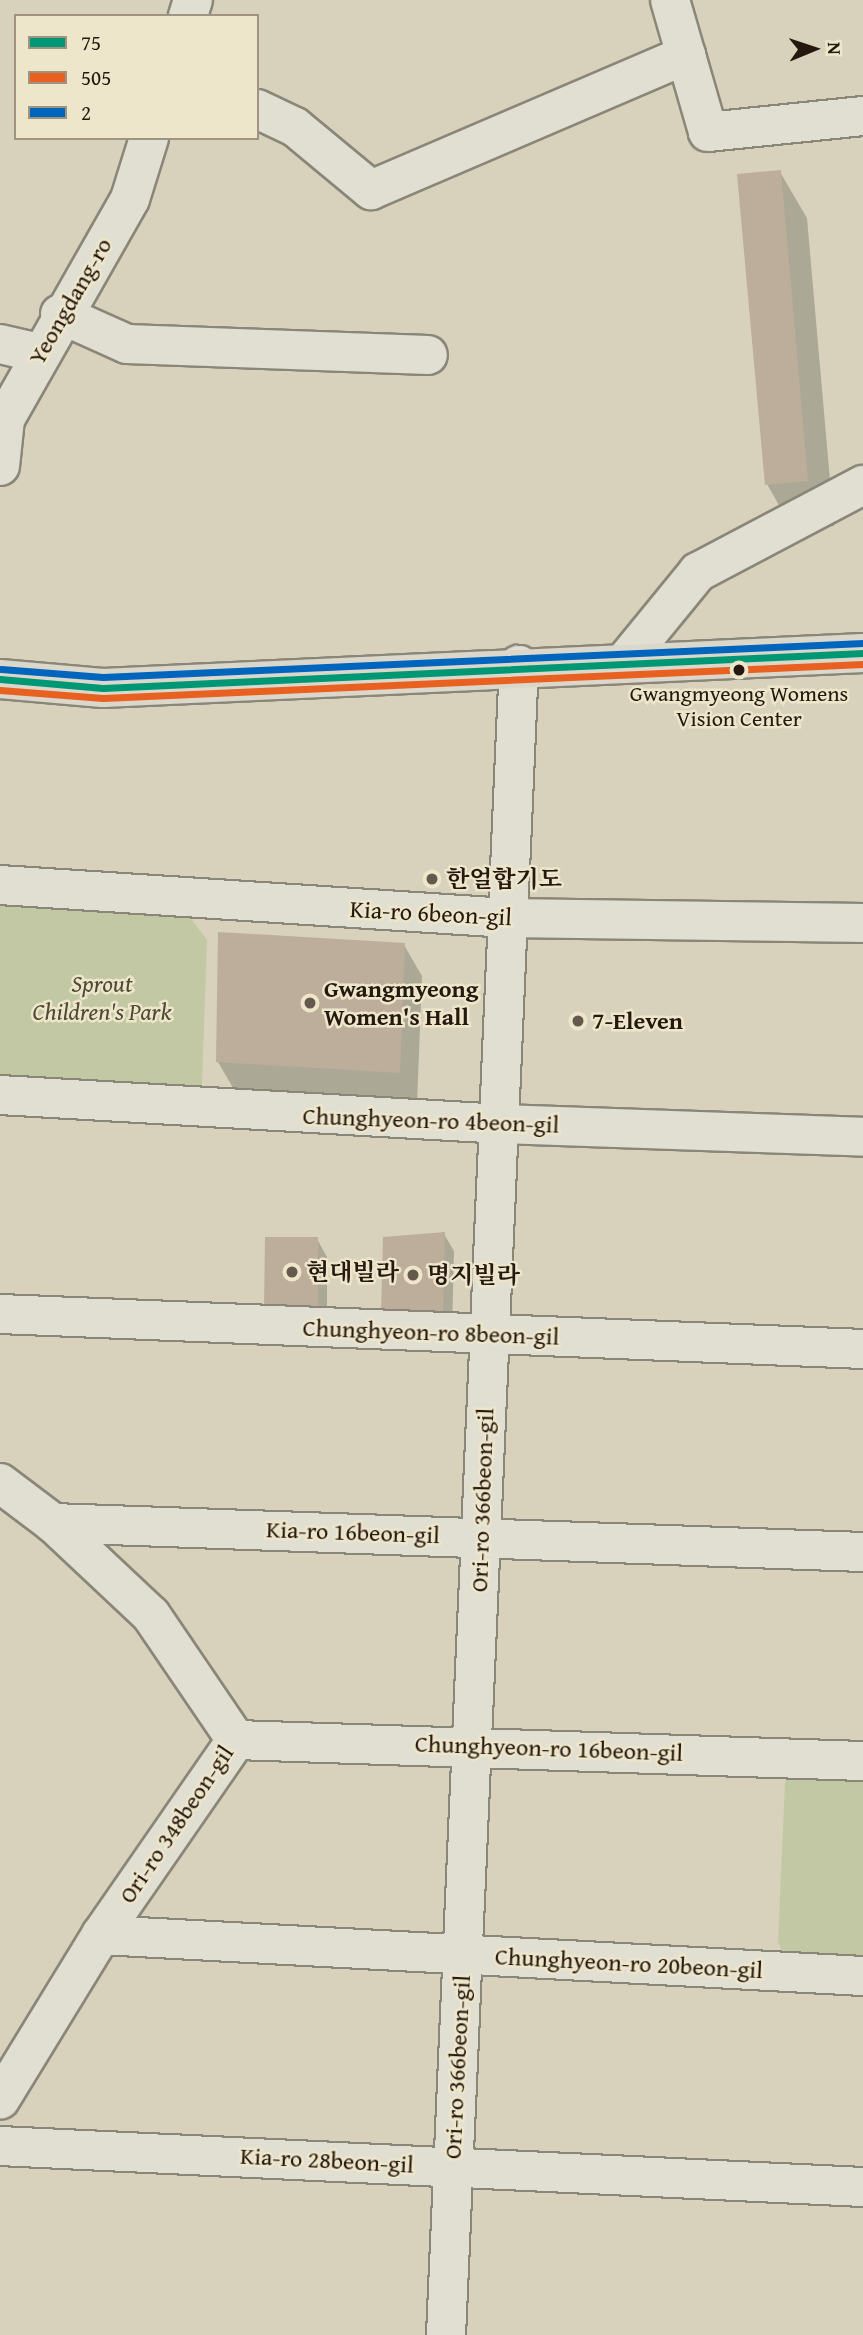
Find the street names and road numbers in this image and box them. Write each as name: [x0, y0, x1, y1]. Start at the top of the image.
street label: Yeongdang-ro: [22, 233, 118, 369]
street label: Kia-ro 6beon-gil: [349, 894, 513, 932]
street label: Chunghyeon-ro 4beon-gil: [302, 1101, 560, 1139]
street label: Chunghyeon-ro 8beon-gil: [302, 1313, 560, 1351]
street label: Ori-ro 366beon-gil: [464, 1407, 500, 1593]
street label: Kia-ro 16beon-gil: [266, 1515, 440, 1549]
street label: Chunghyeon-ro 16beon-gil: [414, 1729, 684, 1767]
street label: Ori-ro 348beon-gil: [113, 1740, 239, 1908]
street label: Chunghyeon-ro 20beon-gil: [494, 1942, 764, 1984]
street label: Ori-ro 366beon-gil: [438, 1974, 476, 2160]
street label: Kia-ro 28beon-gil: [239, 2141, 415, 2179]

